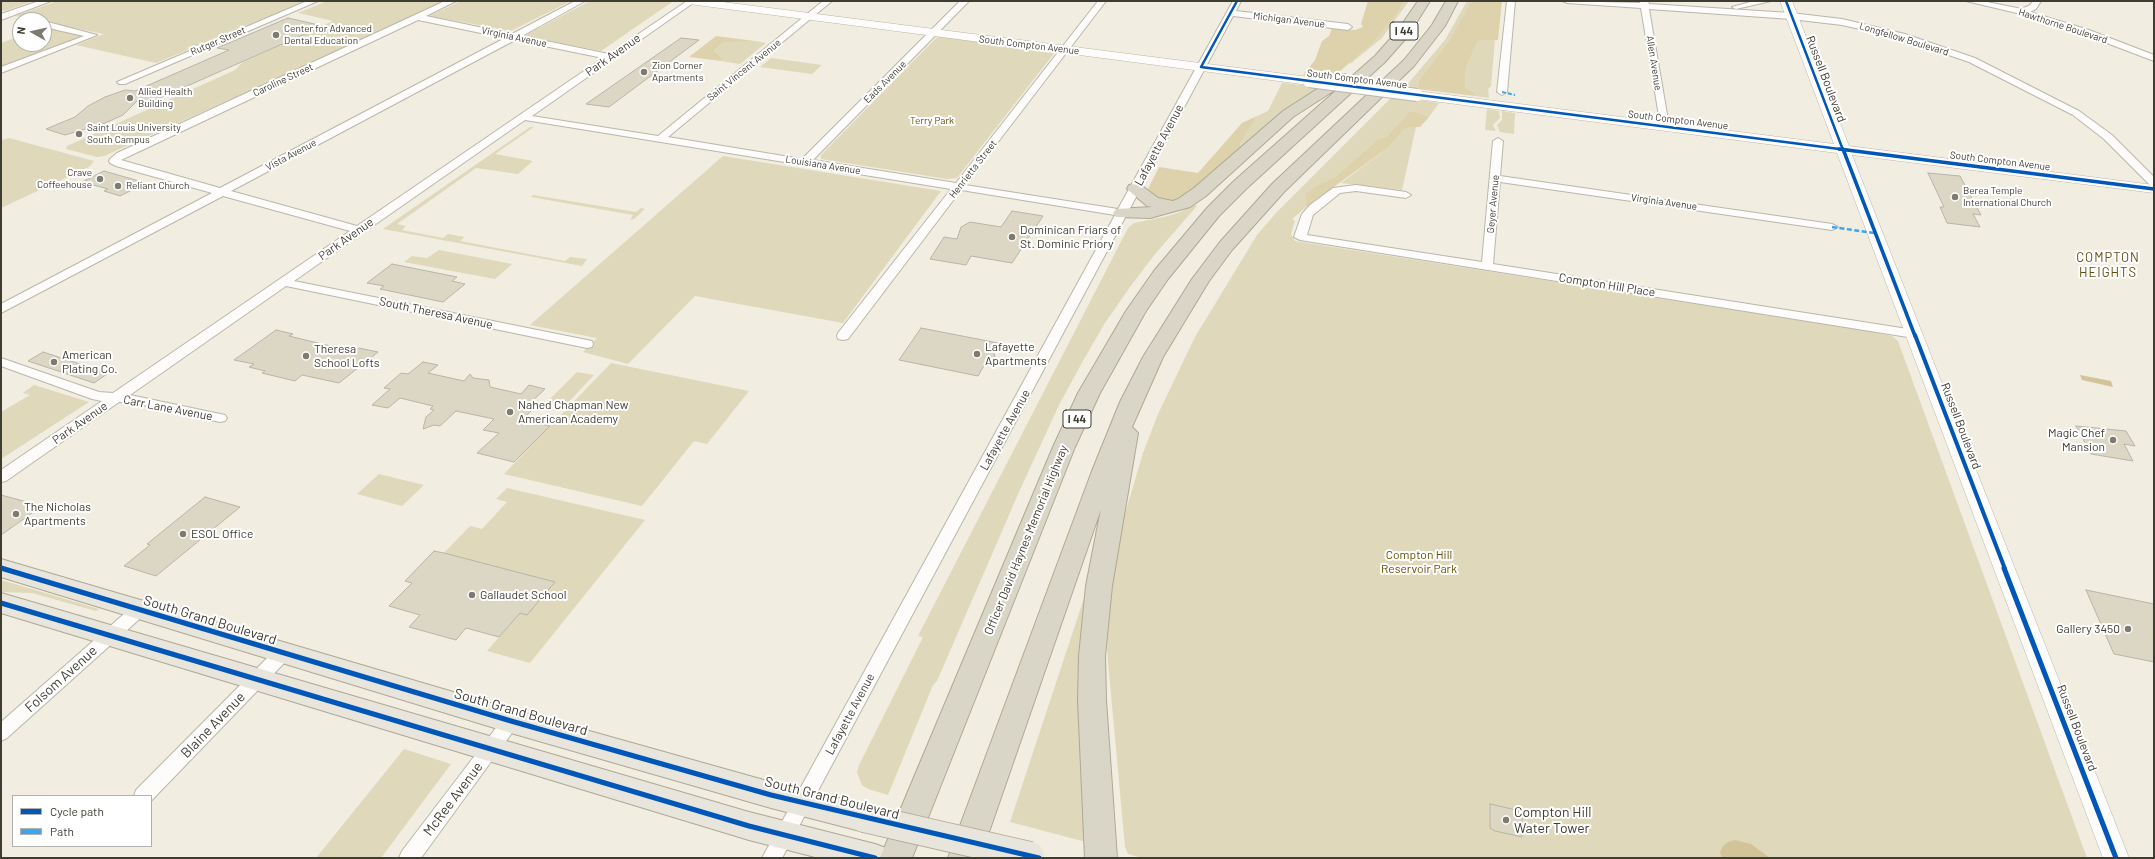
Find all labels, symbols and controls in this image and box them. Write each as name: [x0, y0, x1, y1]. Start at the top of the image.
street label: Hawthorne Boulevard: [2017, 6, 2109, 46]
street label: Michigan Avenue: [1252, 10, 1326, 30]
north arrow: [12, 12, 52, 52]
street label: Longfellow Boulevard: [1858, 20, 1950, 58]
road number: I 44: [1390, 22, 1418, 40]
place label: Center for Advanced Dental Education: [284, 23, 372, 46]
street label: Rutger Street: [189, 24, 247, 58]
street label: Virginia Avenue: [480, 24, 548, 50]
text: N: [14, 26, 28, 35]
marker: Center for Advanced Dental Education: [271, 30, 281, 40]
street label: Park Avenue: [583, 31, 643, 79]
street label: South Compton Avenue: [978, 33, 1080, 57]
street label: Russell Boulevard: [1803, 34, 1849, 124]
street label: Allen Avenue: [1644, 35, 1664, 91]
street label: Saint Vincent Avenue: [705, 37, 783, 103]
street label: Eads Avenue: [861, 58, 909, 106]
place label: Zion Corner Apartments: [652, 60, 703, 84]
street label: Caroline Street: [251, 61, 315, 99]
marker: Zion Corner Apartments: [639, 67, 649, 77]
street label: South Compton Avenue: [1306, 67, 1408, 91]
place label: Allied Health Building: [138, 86, 192, 110]
marker: Allied Health Building: [125, 93, 135, 103]
street label: Lafayette Avenue: [1131, 102, 1187, 188]
street label: South Compton Avenue: [1627, 108, 1729, 132]
park label: Terry Park: [910, 115, 954, 127]
place label: Saint Louis University South Campus: [87, 122, 181, 146]
marker: Saint Louis University South Campus: [74, 129, 84, 139]
street label: Vista Avenue: [264, 137, 318, 173]
street label: Henrietta Street: [947, 138, 999, 200]
street label: South Compton Avenue: [1949, 149, 2051, 173]
street label: Louisiana Avenue: [785, 153, 861, 177]
place label: Crave Coffeehouse: [37, 167, 92, 190]
marker: Crave Coffeehouse: [95, 174, 105, 184]
street label: Geyer Avenue: [1484, 174, 1502, 234]
place label: Reliant Church: [126, 180, 189, 192]
marker: Reliant Church: [113, 181, 123, 191]
place label: Berea Temple International Church: [1963, 185, 2051, 208]
street label: Virginia Avenue: [1630, 191, 1698, 213]
marker: Berea Temple International Church: [1950, 192, 1960, 202]
street label: Park Avenue: [316, 215, 376, 263]
place label: Dominican Friars of St. Dominic Priory: [1020, 223, 1121, 251]
marker: Dominican Friars of St. Dominic Priory: [1007, 232, 1017, 242]
district label: COMPTON HEIGHTS: [2076, 250, 2140, 281]
street label: Compton Hill Place: [1558, 270, 1656, 300]
street label: South Theresa Avenue: [378, 294, 494, 332]
place label: Lafayette Apartments: [985, 340, 1047, 368]
place label: Theresa School Lofts: [314, 342, 380, 370]
place label: American Plating Co.: [62, 348, 118, 376]
marker: Lafayette Apartments: [972, 349, 982, 359]
marker: Theresa School Lofts: [301, 351, 311, 361]
marker: American Plating Co.: [49, 357, 59, 367]
street label: Russell Boulevard: [1938, 381, 1984, 471]
street label: Lafayette Avenue: [977, 387, 1033, 473]
street label: Carr Lane Avenue: [122, 392, 214, 424]
place label: Nahed Chapman New American Academy: [518, 398, 628, 426]
street label: Park Avenue: [50, 399, 110, 447]
marker: Nahed Chapman New American Academy: [505, 407, 515, 417]
road number: I 44: [1063, 410, 1091, 428]
place label: Magic Chef Mansion: [2048, 426, 2105, 454]
marker: Magic Chef Mansion: [2108, 435, 2118, 445]
street label: Officer David Haynes Memorial Highway: [981, 443, 1071, 637]
place label: The Nicholas Apartments: [24, 500, 91, 528]
marker: The Nicholas Apartments: [11, 509, 21, 519]
place label: ESOL Office: [191, 527, 253, 541]
marker: ESOL Office: [178, 529, 188, 539]
park label: Compton Hill Reservoir Park: [1381, 548, 1457, 576]
place label: Gallaudet School: [480, 588, 567, 602]
marker: Gallaudet School: [467, 590, 477, 600]
street label: South Grand Boulevard: [141, 592, 279, 648]
place label: Gallery 3450: [2056, 622, 2120, 636]
marker: Gallery 3450: [2123, 624, 2133, 634]
street label: Folsom Avenue: [21, 642, 101, 716]
street label: Lafayette Avenue: [822, 671, 878, 757]
street label: Russell Boulevard: [2054, 683, 2100, 773]
street label: South Grand Boulevard: [452, 685, 590, 739]
street label: Blaine Avenue: [177, 689, 249, 761]
street label: McRee Avenue: [420, 759, 486, 839]
street label: South Grand Boulevard: [763, 773, 901, 823]
legend: [12, 795, 152, 847]
text: Cycle path: [50, 804, 104, 818]
place label: Compton Hill Water Tower: [1514, 804, 1591, 836]
marker: Compton Hill Water Tower: [1501, 815, 1511, 825]
text: Path: [50, 824, 74, 838]

